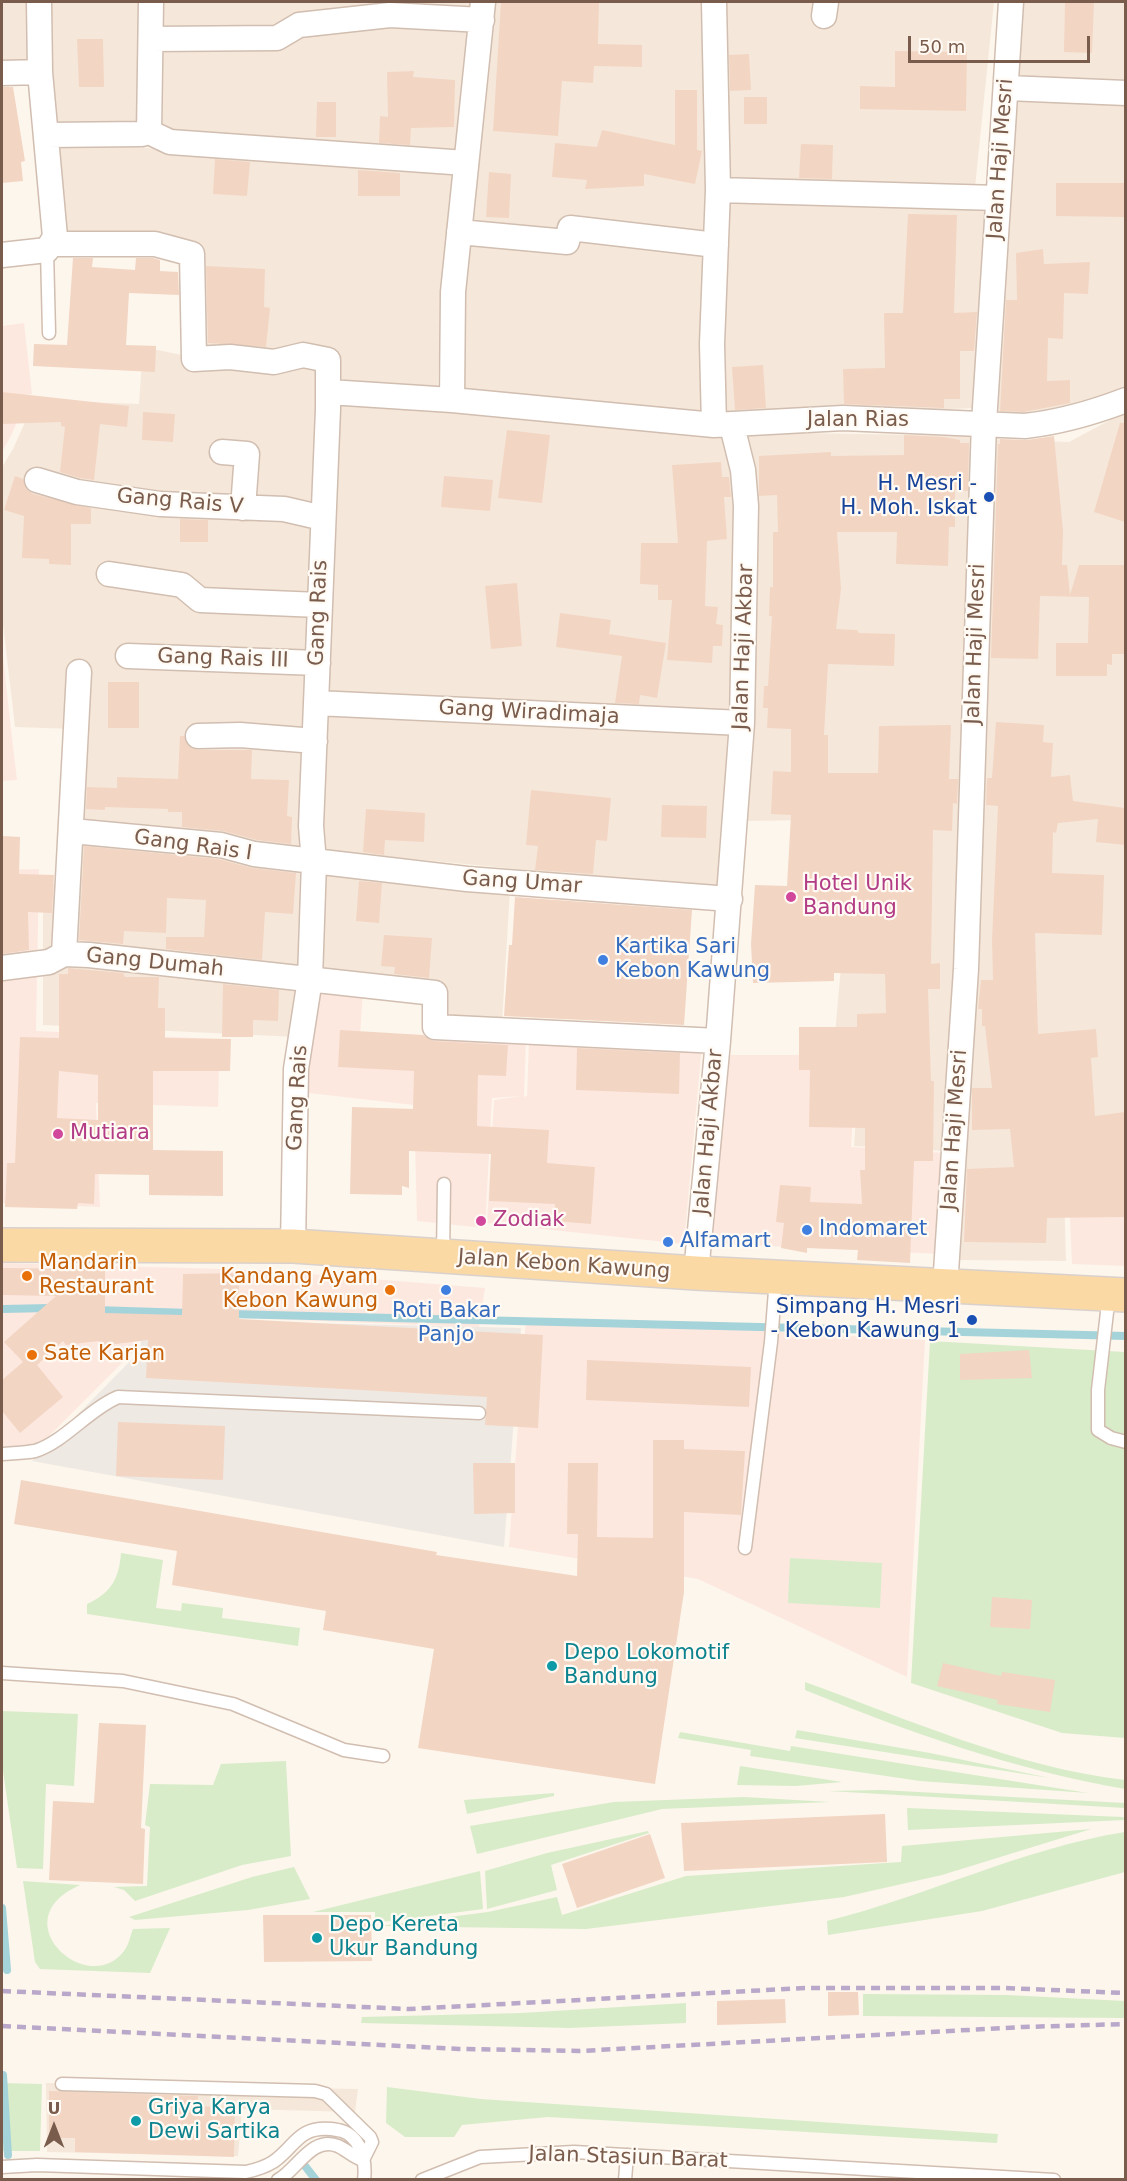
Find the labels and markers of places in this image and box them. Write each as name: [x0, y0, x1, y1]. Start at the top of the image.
place label: H. Mesri - H. Moh. Iskat: [841, 472, 977, 522]
marker: H. Mesri - H. Moh. Iskat: [982, 490, 996, 504]
place label: Hotel Unik Bandung: [803, 872, 912, 922]
marker: Hotel Unik Bandung: [784, 890, 798, 904]
place label: Kartika Sari Kebon Kawung: [615, 935, 770, 985]
marker: Kartika Sari Kebon Kawung: [596, 953, 610, 967]
place label: Mutiara: [70, 1121, 150, 1147]
marker: Mutiara: [51, 1127, 65, 1141]
place label: Zodiak: [493, 1208, 564, 1234]
marker: Zodiak: [474, 1214, 488, 1228]
place label: Indomaret: [819, 1217, 927, 1243]
marker: Indomaret: [800, 1223, 814, 1237]
place label: Alfamart: [680, 1229, 771, 1255]
marker: Alfamart: [661, 1235, 675, 1249]
place label: Mandarin Restaurant: [39, 1251, 154, 1301]
place label: Kandang Ayam Kebon Kawung: [220, 1265, 378, 1315]
marker: Mandarin Restaurant: [20, 1269, 34, 1283]
marker: Kandang Ayam Kebon Kawung: [383, 1283, 397, 1297]
marker: Roti Bakar Panjo: [439, 1283, 453, 1297]
place label: Simpang H. Mesri - Kebon Kawung 1: [771, 1295, 960, 1345]
place label: Roti Bakar Panjo: [392, 1299, 500, 1349]
marker: Simpang H. Mesri - Kebon Kawung 1: [965, 1313, 979, 1327]
place label: Sate Karjan: [44, 1342, 165, 1368]
marker: Sate Karjan: [25, 1348, 39, 1362]
place label: Depo Lokomotif Bandung: [564, 1641, 729, 1691]
marker: Depo Lokomotif Bandung: [545, 1659, 559, 1673]
place label: Depo Kereta Ukur Bandung: [329, 1913, 478, 1963]
marker: Depo Kereta Ukur Bandung: [310, 1931, 324, 1945]
place label: Griya Karya Dewi Sartika: [148, 2096, 280, 2146]
marker: Griya Karya Dewi Sartika: [129, 2114, 143, 2128]

